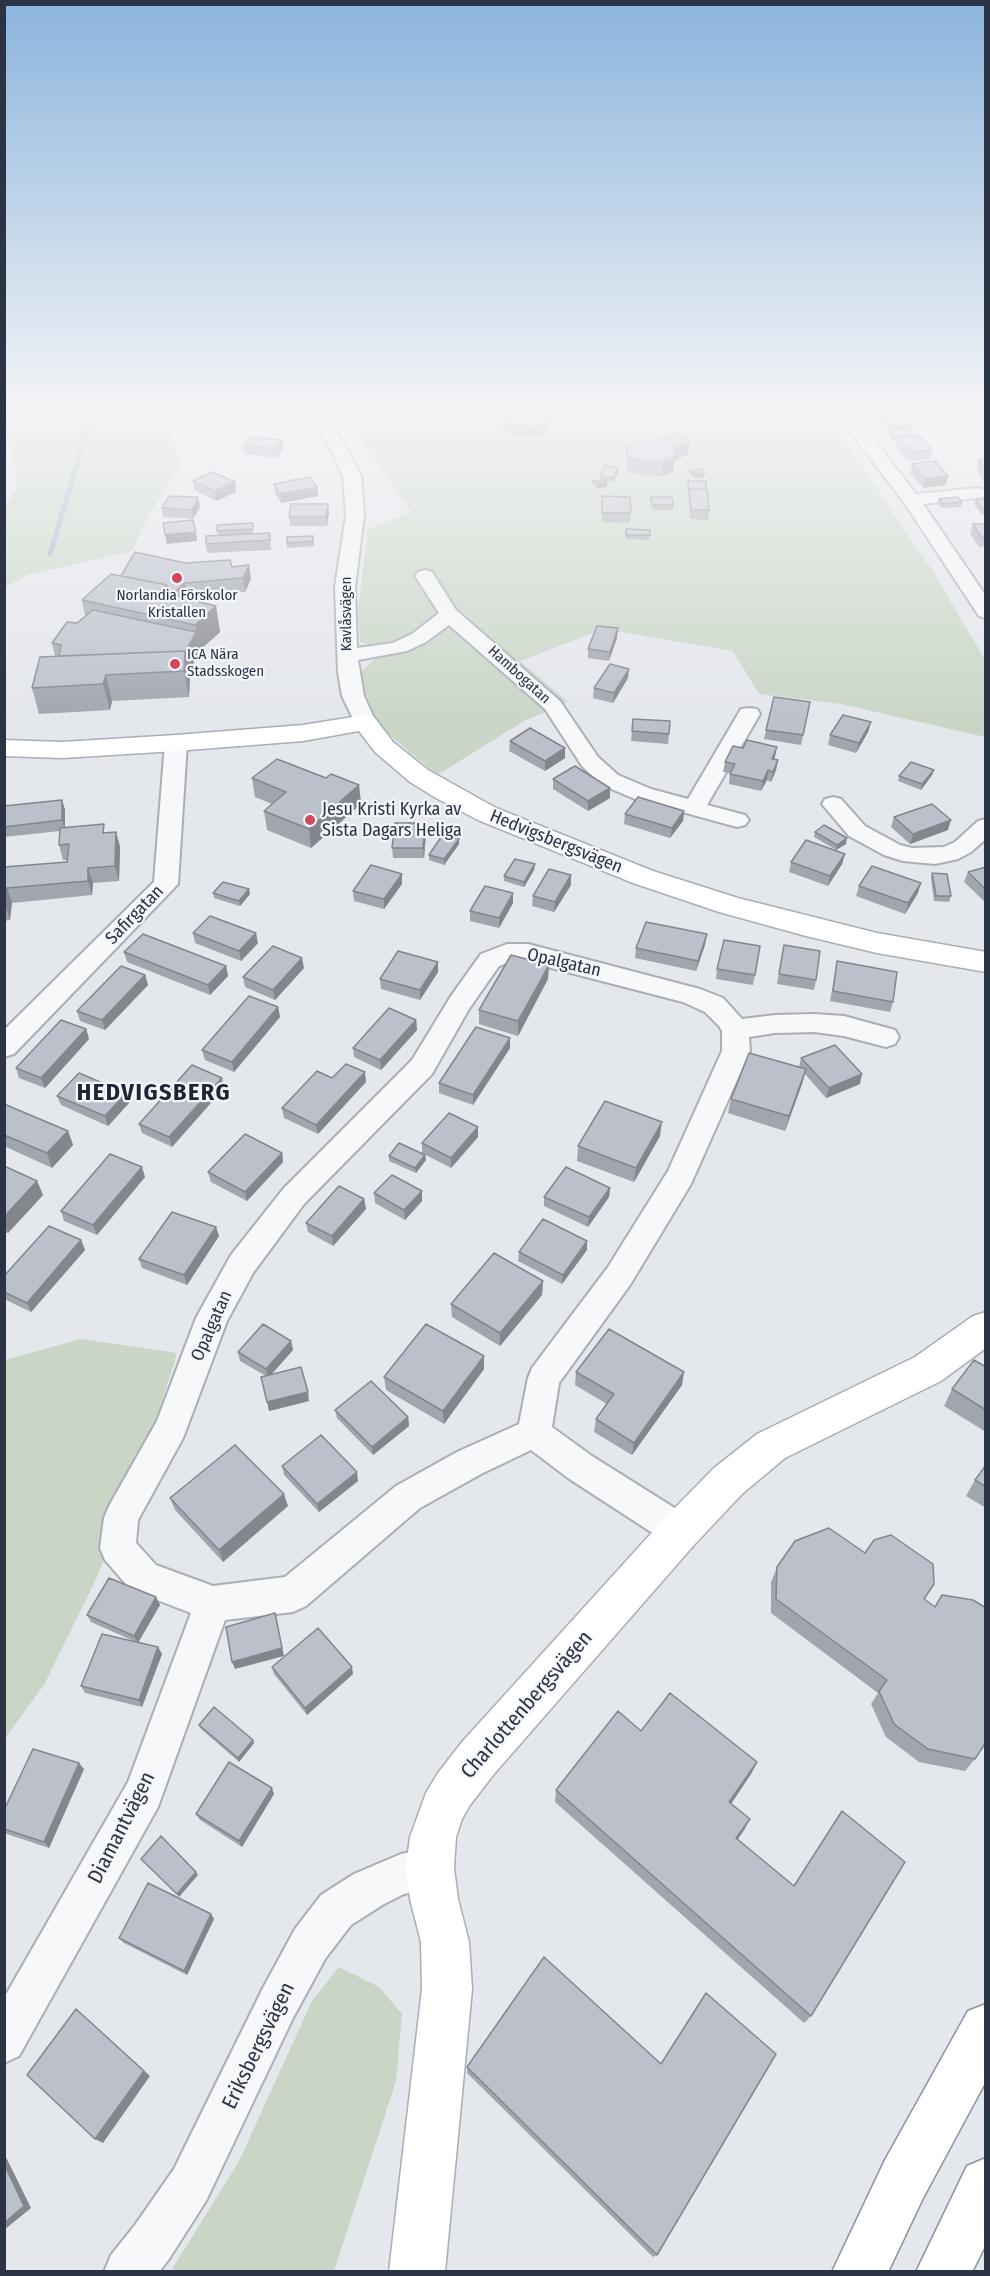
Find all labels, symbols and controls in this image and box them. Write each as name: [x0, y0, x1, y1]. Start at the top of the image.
marker: Norlandia Förskolor Kristallen: [170, 571, 184, 585]
street label: Kavlåsvägen: [338, 577, 356, 651]
place label: Norlandia Förskolor Kristallen: [116, 587, 238, 622]
street label: Hambogatan: [484, 642, 554, 708]
place label: ICA Nära Stadsskogen: [187, 646, 264, 681]
marker: ICA Nära Stadsskogen: [168, 657, 182, 671]
place label: Jesu Kristi Kyrka av Sista Dagars Heliga: [322, 799, 462, 842]
street label: Hedvigsbergsvägen: [486, 806, 626, 878]
marker: Jesu Kristi Kyrka av Sista Dagars Heliga: [303, 813, 317, 827]
street label: Safirgatan: [101, 881, 169, 949]
street label: Opalgatan: [525, 944, 603, 982]
district label: HEDVIGSBERG: [77, 1079, 231, 1107]
street label: Opalgatan: [187, 1287, 237, 1365]
street label: Charlottenbergsvägen: [456, 1626, 598, 1784]
street label: Diamantvägen: [83, 1768, 161, 1888]
street label: Eriksbergsvägen: [217, 1978, 301, 2114]

